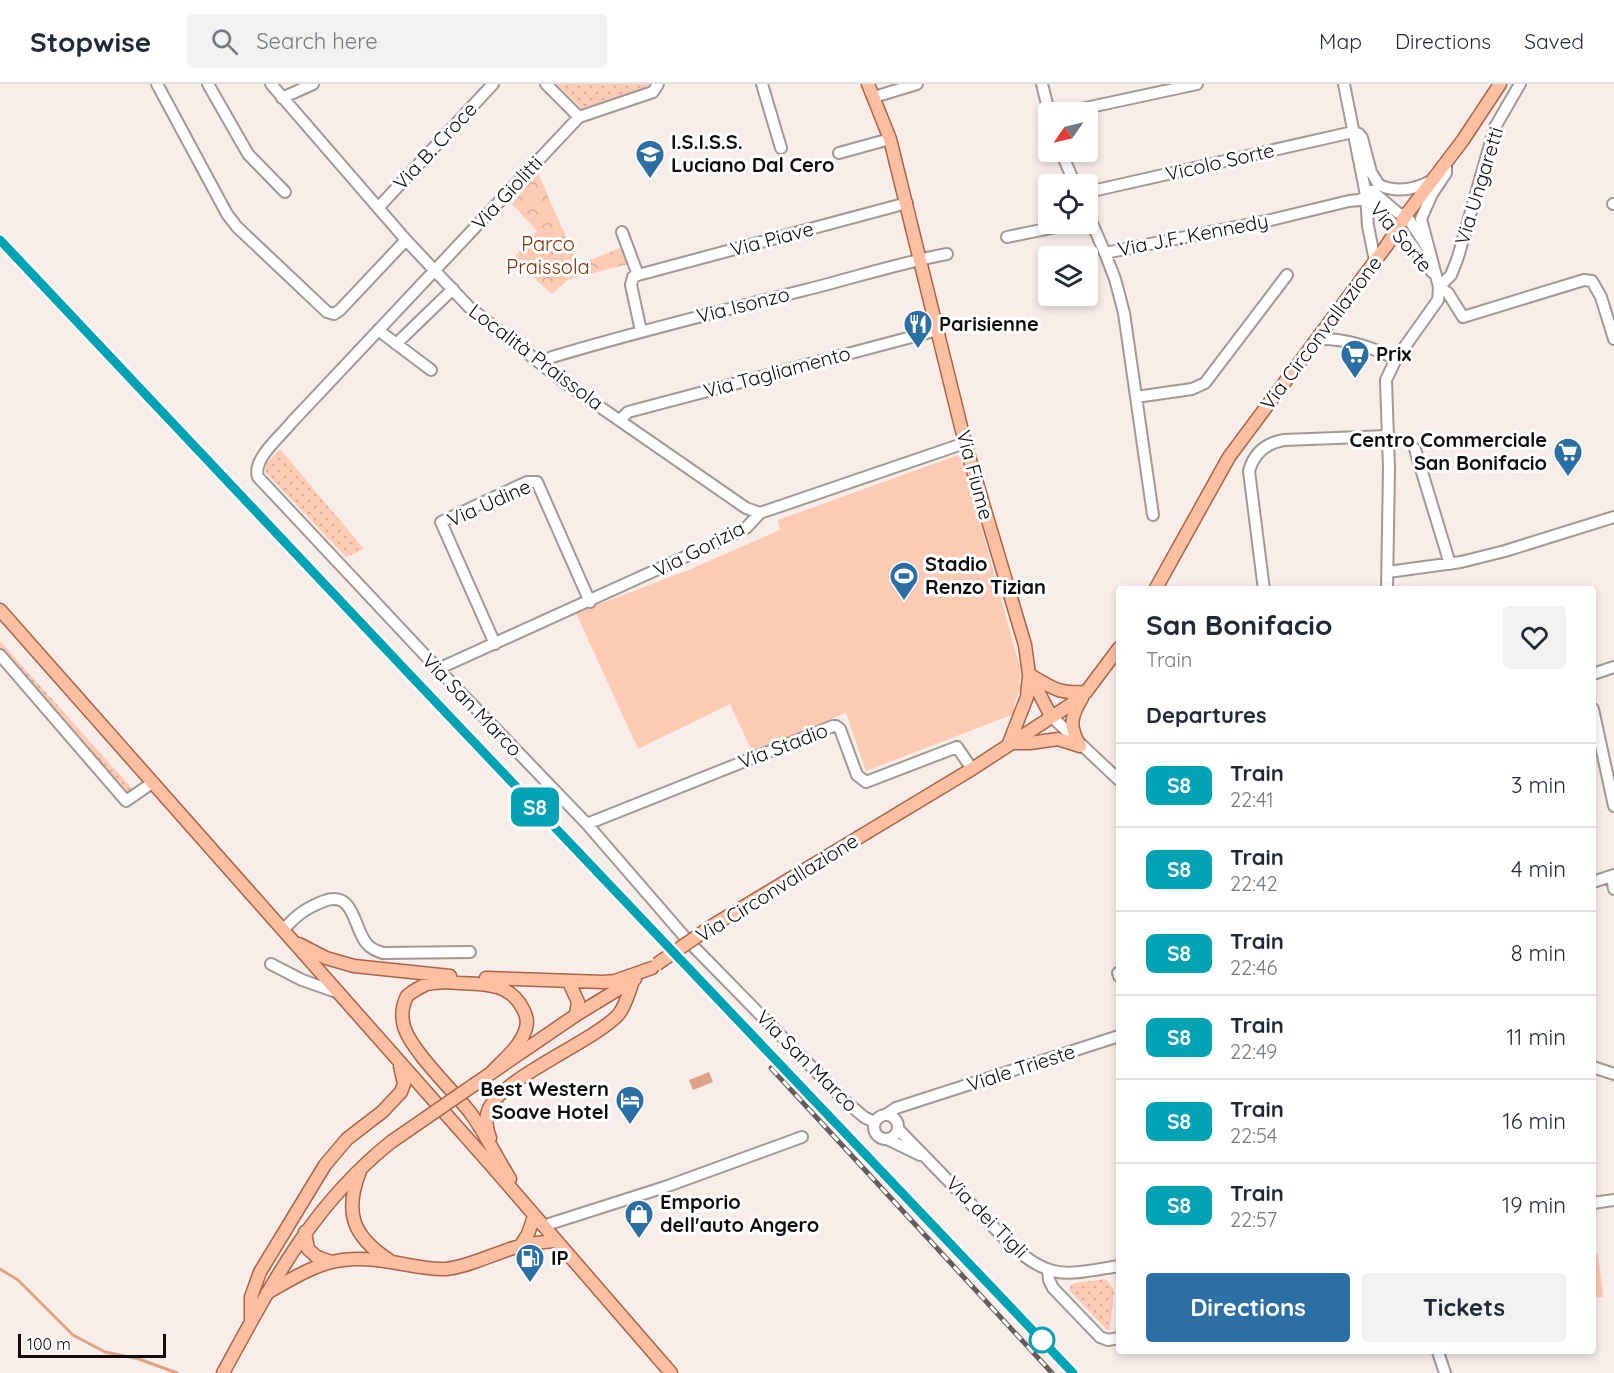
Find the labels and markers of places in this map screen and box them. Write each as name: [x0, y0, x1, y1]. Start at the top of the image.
place label: I.S.I.S.S. Luciano Dal Cero: [671, 129, 835, 177]
school or university icon: I.S.I.S.S. Luciano Dal Cero: [634, 138, 666, 180]
restaurant icon: Parisienne: [902, 308, 934, 350]
place label: Parisienne: [939, 311, 1039, 336]
supermarket icon: Prix: [1339, 338, 1371, 380]
place label: Prix: [1376, 341, 1411, 366]
place label: Centro Commerciale San Bonifacio: [1350, 427, 1547, 475]
supermarket icon: Centro Commerciale San Bonifacio: [1552, 436, 1584, 478]
place label: Stadio Renzo Tizian: [925, 551, 1046, 599]
sports icon: Stadio Renzo Tizian: [888, 560, 920, 602]
place label: Best Western Soave Hotel: [480, 1076, 609, 1124]
hotel icon: Best Western Soave Hotel: [614, 1084, 646, 1126]
place label: Emporio dell'auto Angero: [660, 1189, 819, 1237]
shop icon: Emporio dell'auto Angero: [623, 1198, 655, 1240]
fuel station icon: IP: [514, 1242, 546, 1284]
place label: IP: [551, 1245, 569, 1270]
unlabelled marker: [1029, 1327, 1055, 1353]

